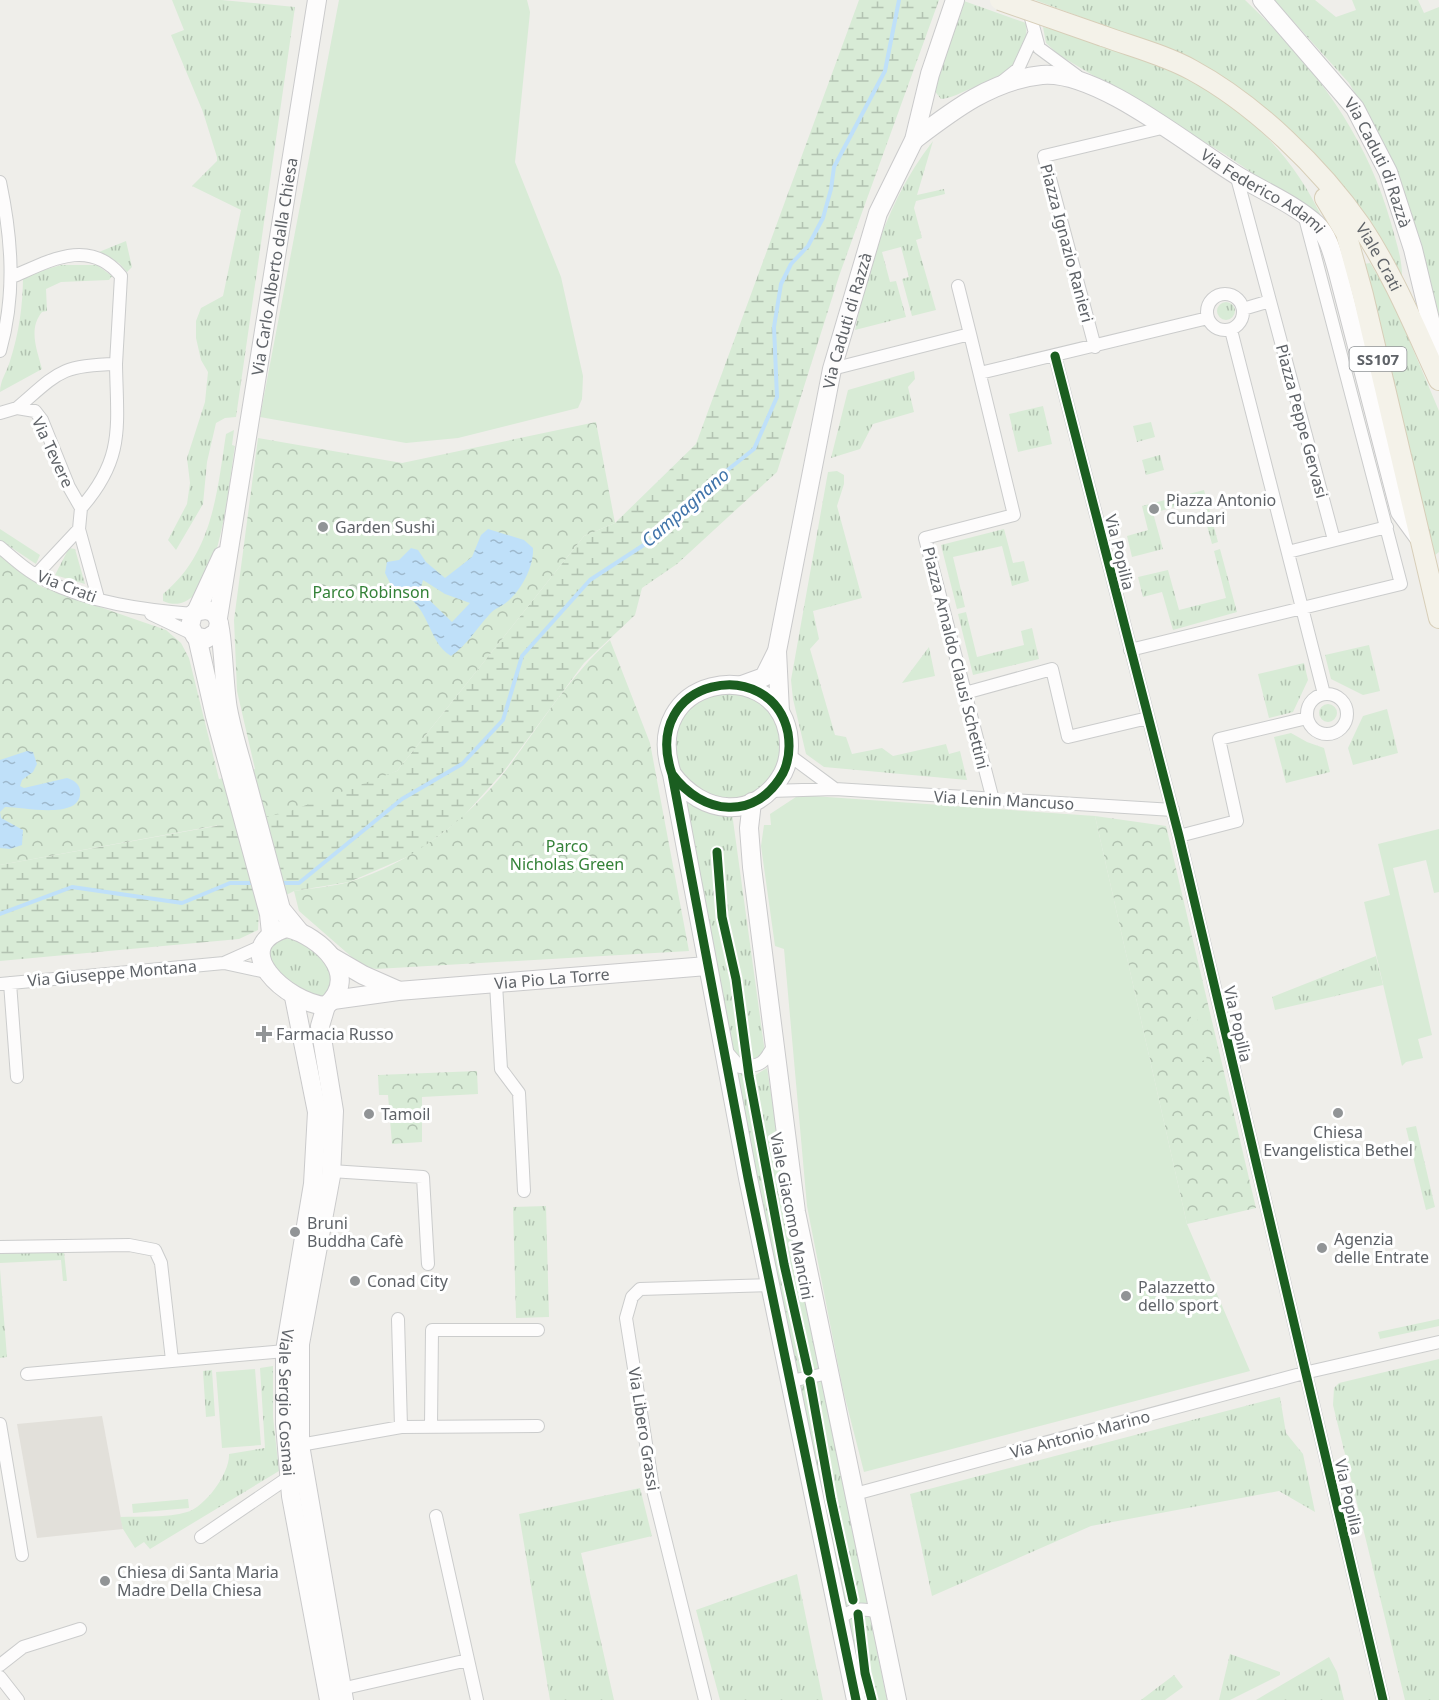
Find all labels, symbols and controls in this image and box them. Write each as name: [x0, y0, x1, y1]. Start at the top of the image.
street label: Via Caduti di Razzà: [1339, 92, 1416, 231]
street label: Via Federico Adami: [1196, 144, 1331, 237]
street label: Via Carlo Alberto dalla Chiesa: [246, 156, 303, 377]
street label: Piazza Ignazio Ranieri: [1035, 161, 1099, 325]
street label: Viale Crati: [1351, 218, 1407, 295]
street label: Via Caduti di Razzà: [817, 250, 877, 391]
street label: Piazza Peppe Gervasi: [1271, 341, 1333, 501]
road number: SS107: [1350, 347, 1406, 371]
street label: Via Tevere: [27, 413, 79, 491]
water label: Campagnano: [636, 462, 734, 552]
place label: Piazza Antonio Cundari: [1166, 489, 1276, 529]
marker: Piazza Antonio Cundari: [1147, 502, 1161, 516]
street label: Via Popilia: [1100, 512, 1140, 592]
place label: Garden Sushi: [335, 516, 435, 538]
marker: Garden Sushi: [316, 520, 330, 534]
street label: Piazza Arnaldo Clausi Schettini: [918, 544, 994, 772]
street label: Via Crati: [34, 565, 100, 607]
park label: Parco Robinson: [312, 581, 430, 603]
street label: Via Lenin Mancuso: [933, 785, 1075, 815]
park label: Parco Nicholas Green: [510, 835, 624, 875]
street label: Via Giuseppe Montana: [26, 955, 198, 991]
street label: Via Pio La Torre: [493, 963, 610, 994]
street label: Via Popilia: [1219, 984, 1257, 1064]
place label: Farmacia Russo: [276, 1023, 394, 1045]
marker: Farmacia Russo: [257, 1027, 271, 1041]
place label: Tamoil: [381, 1103, 431, 1125]
marker: Chiesa Evangelistica Bethel: [1331, 1106, 1345, 1120]
marker: Tamoil: [362, 1107, 376, 1121]
place label: Chiesa Evangelistica Bethel: [1263, 1121, 1413, 1161]
street label: Viale Giacomo Mancini: [765, 1130, 819, 1302]
place label: Bruni Buddha Cafè: [307, 1212, 404, 1252]
marker: Bruni Buddha Cafè: [288, 1225, 302, 1239]
place label: Agenzia delle Entrate: [1334, 1228, 1429, 1268]
marker: Agenzia delle Entrate: [1315, 1241, 1329, 1255]
place label: Conad City: [367, 1270, 449, 1292]
marker: Conad City: [348, 1274, 362, 1288]
place label: Palazzetto dello sport: [1138, 1276, 1219, 1316]
marker: Palazzetto dello sport: [1119, 1289, 1133, 1303]
street label: Viale Sergio Cosmai: [274, 1327, 300, 1477]
street label: Via Libero Grassi: [623, 1366, 665, 1492]
street label: Via Antonio Marino: [1008, 1405, 1152, 1463]
street label: Via Popilia: [1330, 1457, 1368, 1537]
place label: Chiesa di Santa Maria Madre Della Chiesa: [117, 1561, 279, 1601]
marker: Chiesa di Santa Maria Madre Della Chiesa: [98, 1574, 112, 1588]

